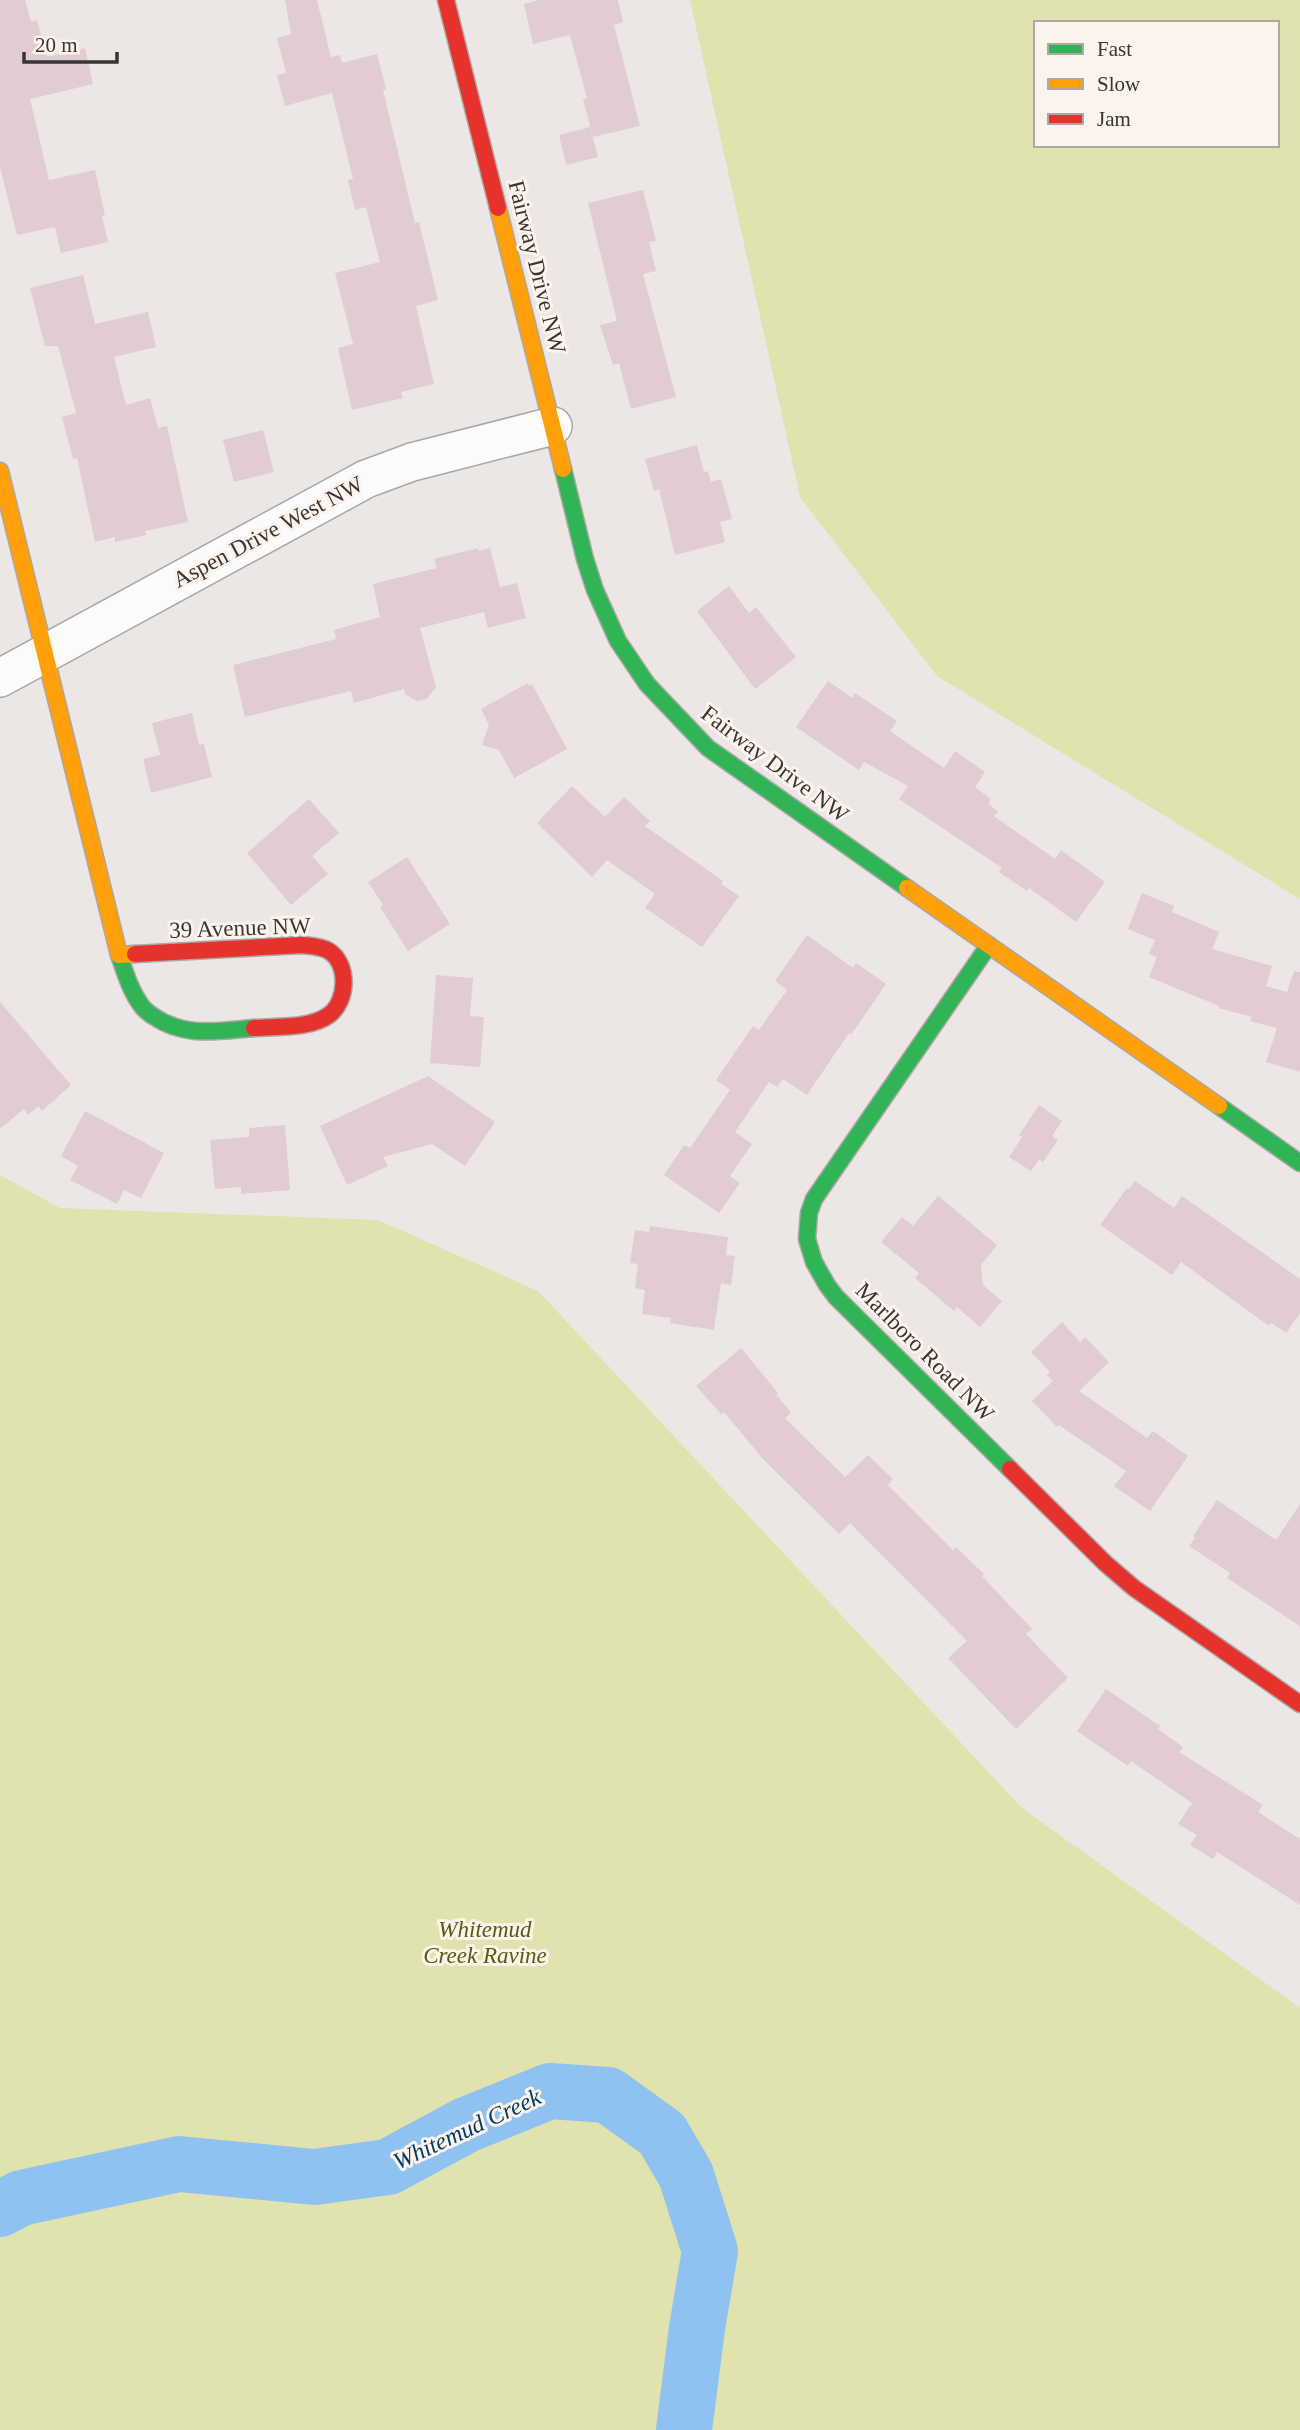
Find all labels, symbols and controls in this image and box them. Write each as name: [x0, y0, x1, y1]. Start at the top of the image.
scale bar: [24, 21, 117, 65]
legend: [1034, 21, 1279, 147]
text: 20 m: [35, 33, 78, 57]
text: Fast: [1097, 37, 1132, 61]
text: Slow: [1097, 72, 1141, 96]
text: Jam: [1097, 107, 1131, 131]
street label: Fairway Drive NW: [503, 178, 571, 356]
street label: Aspen Drive West NW: [169, 471, 368, 593]
street label: Fairway Drive NW: [697, 701, 854, 828]
street label: 39 Avenue NW: [169, 913, 311, 943]
street label: Marlboro Road NW: [851, 1278, 1000, 1427]
park label: Whitemud Creek Ravine: [423, 1917, 547, 1968]
water label: Whitemud Creek: [389, 2083, 545, 2175]

